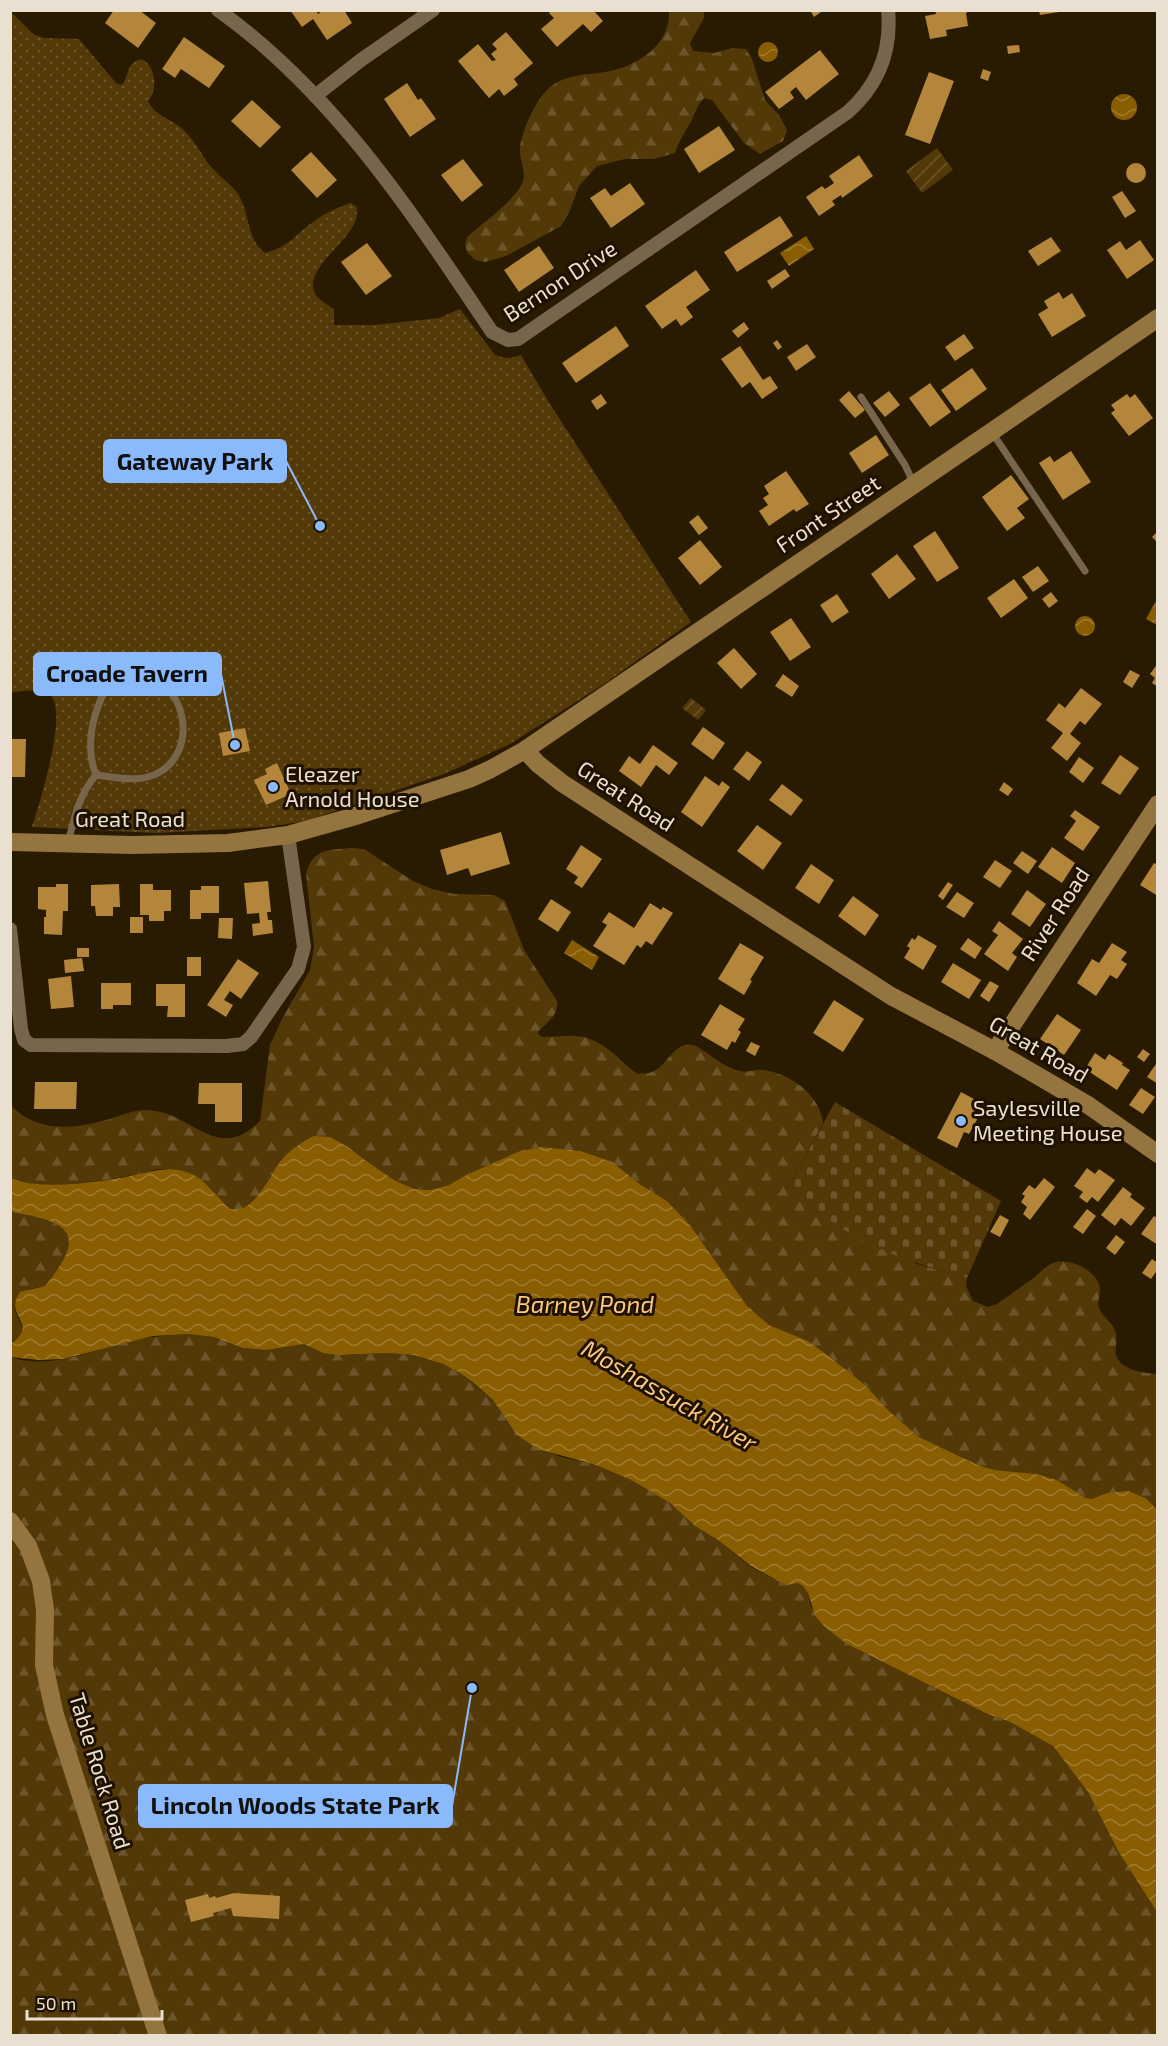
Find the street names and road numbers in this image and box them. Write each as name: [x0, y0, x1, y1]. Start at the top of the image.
street label: Bernon Drive: [498, 234, 621, 326]
street label: Front Street: [771, 469, 884, 557]
street label: Great Road: [573, 754, 680, 836]
street label: Great Road: [75, 805, 185, 831]
street label: River Road: [1014, 862, 1094, 965]
street label: Great Road: [985, 1009, 1094, 1087]
street label: Table Rock Road: [65, 1689, 137, 1852]

